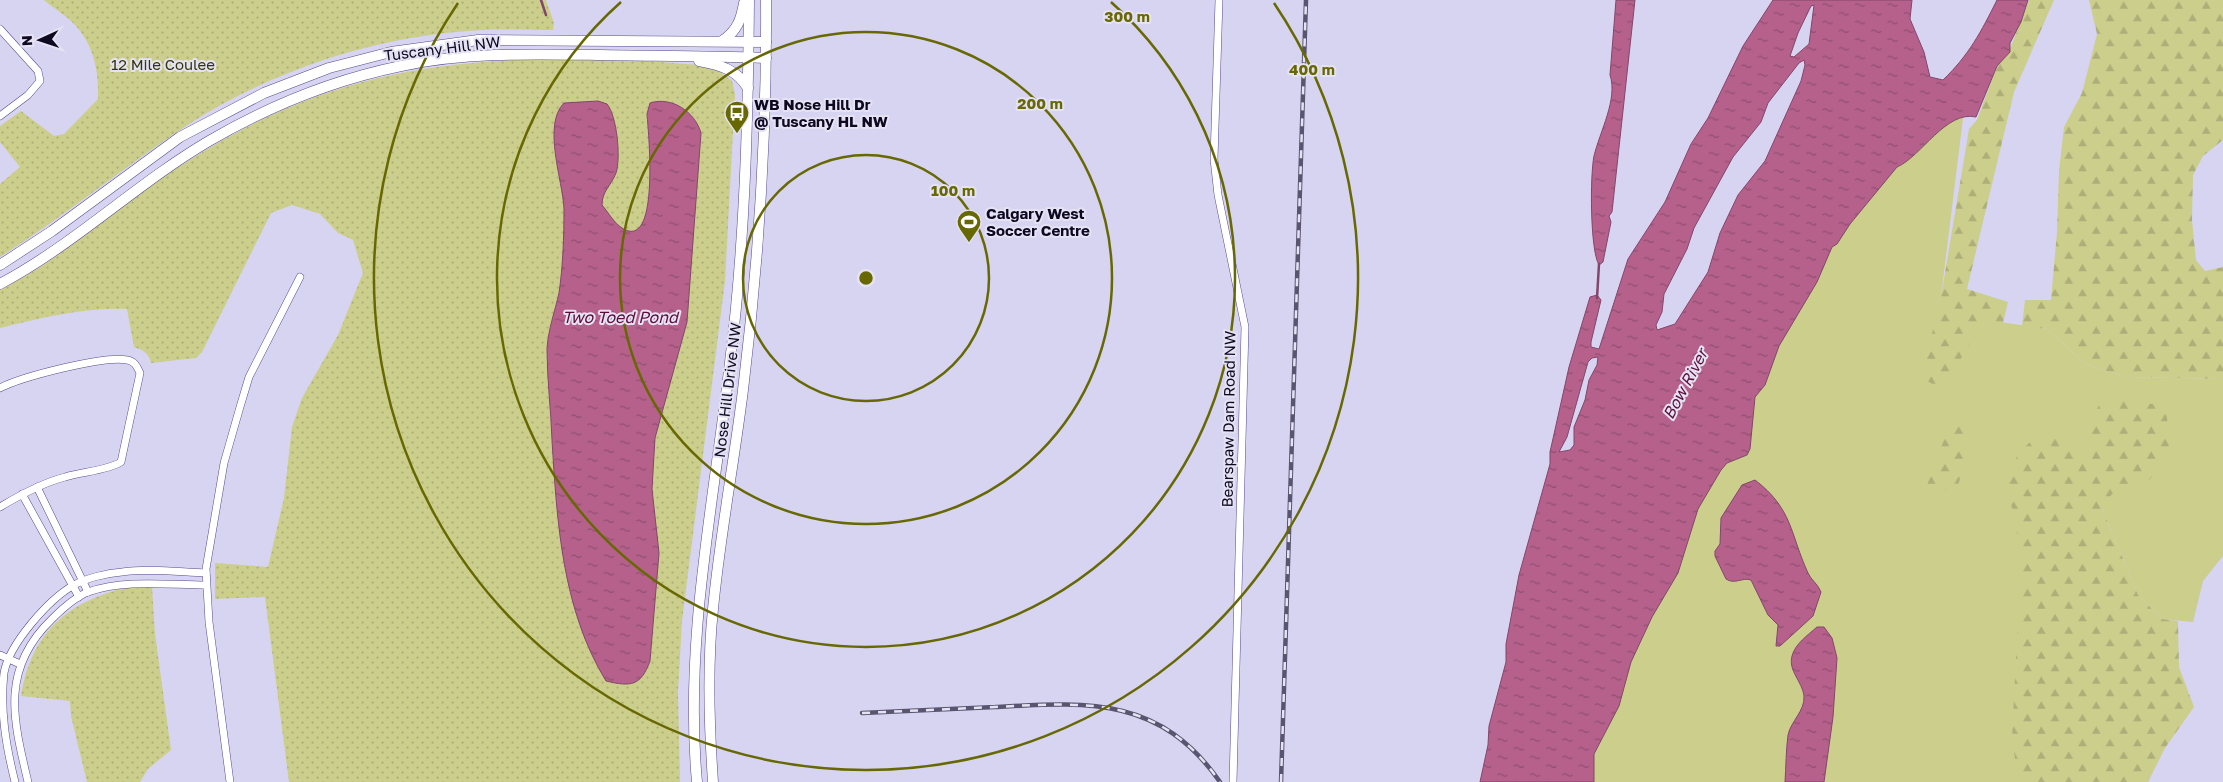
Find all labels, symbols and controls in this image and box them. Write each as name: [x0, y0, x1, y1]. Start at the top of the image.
text: 300 m: [1104, 7, 1150, 25]
north arrow: [15, 15, 65, 65]
street label: Tuscany Hill NW: [383, 32, 501, 64]
text: N: [18, 35, 35, 46]
park label: 12 Mile Coulee: [111, 55, 215, 73]
text: 400 m: [1289, 60, 1335, 78]
text: 200 m: [1017, 94, 1063, 112]
place label: WB Nose Hill Dr @ Tuscany HL NW: [754, 95, 888, 130]
bus stop icon: WB Nose Hill Dr @ Tuscany HL NW: [724, 100, 750, 134]
text: 100 m: [931, 181, 975, 199]
place label: Calgary West Soccer Centre: [986, 204, 1090, 239]
sports icon: Calgary West Soccer Centre: [956, 209, 982, 243]
centre of rings: [857, 269, 875, 287]
water label: Two Toed Pond: [562, 307, 680, 327]
street label: Nose Hill Drive NW: [710, 321, 744, 459]
street label: Bearspaw Dam Road NW: [1217, 330, 1239, 508]
water label: Bow River: [1658, 343, 1713, 422]

